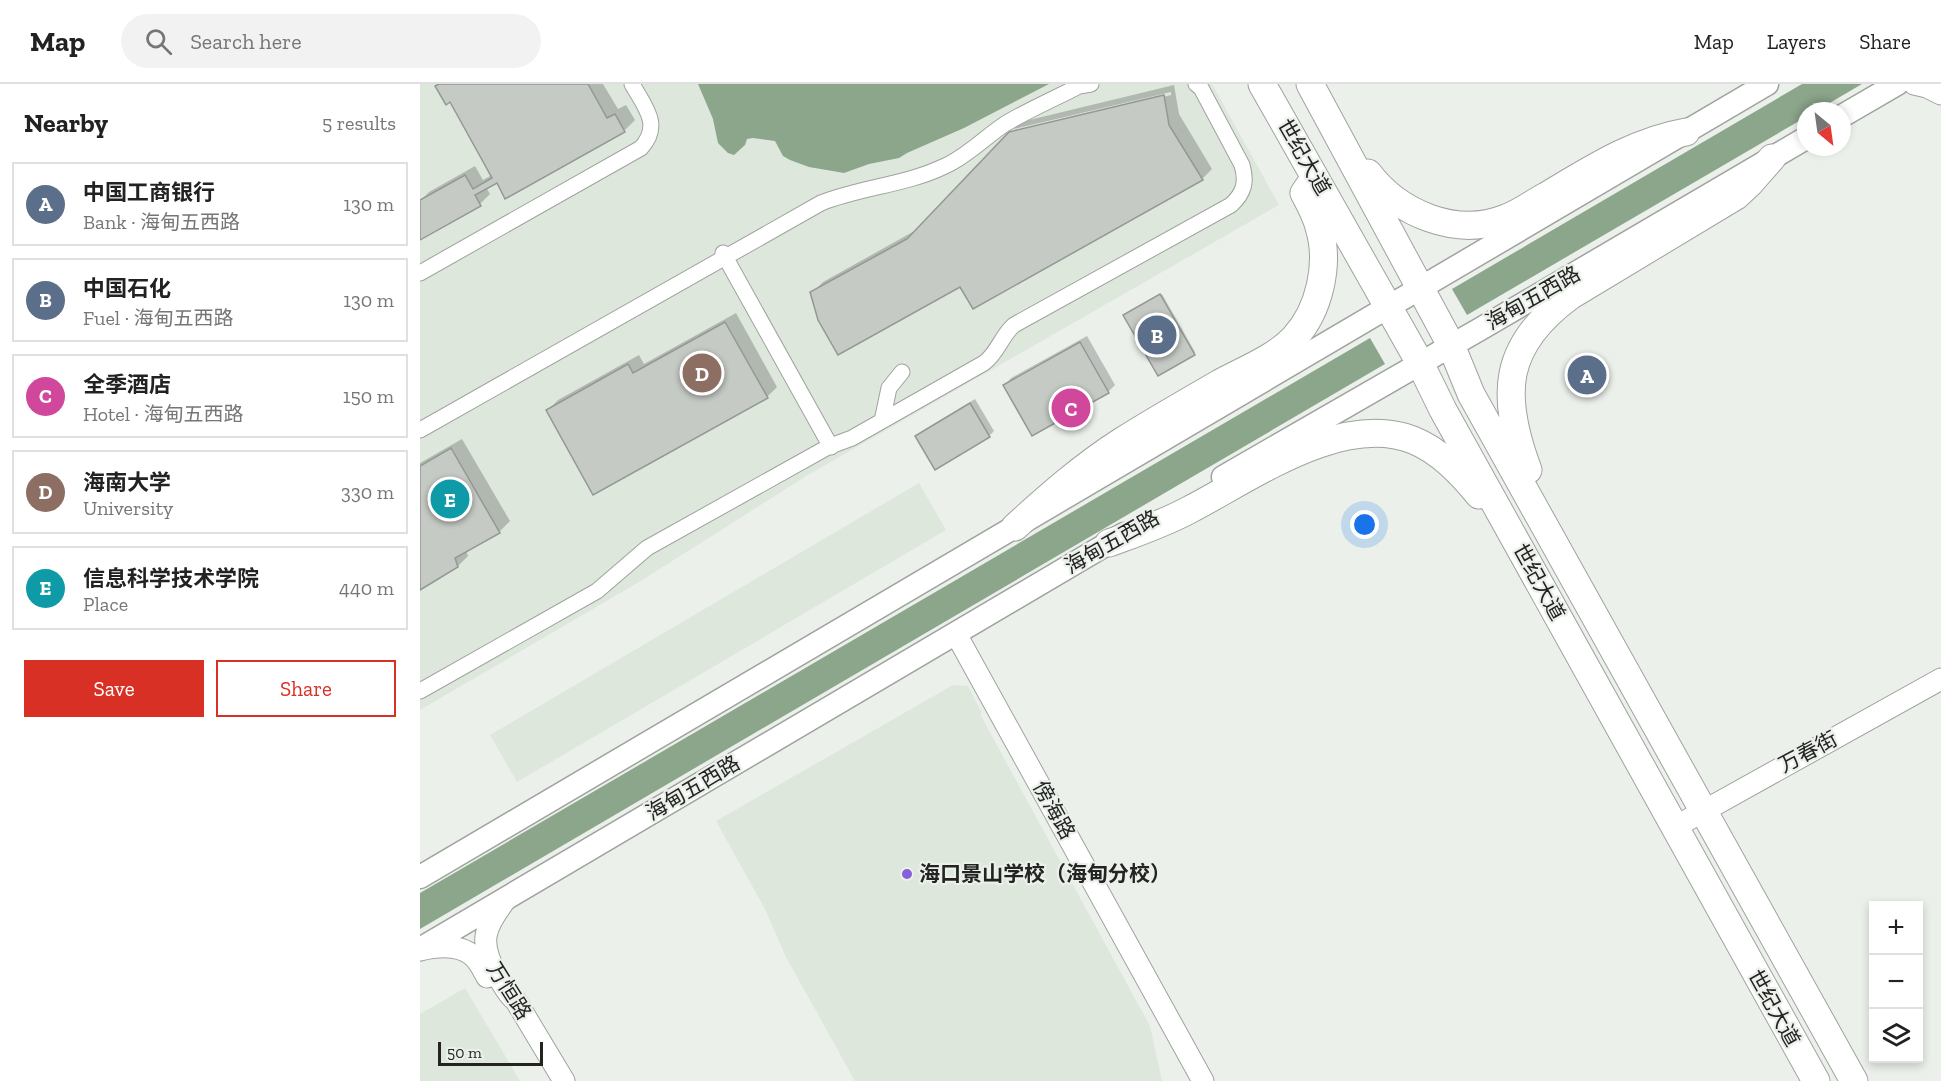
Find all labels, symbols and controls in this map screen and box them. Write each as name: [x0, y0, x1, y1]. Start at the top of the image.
search box: [121, 14, 541, 68]
text: Map: [30, 25, 85, 58]
icon: search: [142, 25, 175, 58]
text: Search here: [190, 28, 302, 55]
text: Map: [1694, 29, 1734, 54]
text: Layers: [1767, 29, 1826, 54]
text: Share: [1859, 29, 1911, 54]
north arrow: [1797, 102, 1851, 156]
text: Nearby: [24, 107, 108, 139]
text: 5 results: [322, 111, 396, 135]
street label: 世纪大道: [1273, 114, 1336, 199]
text: 中国工商银行: [83, 179, 215, 206]
text: A: [39, 192, 52, 216]
text: 130 m: [343, 192, 394, 216]
text: Bank · 海甸五西路: [83, 210, 240, 234]
street label: 海甸五西路: [1481, 260, 1584, 335]
text: 中国石化: [83, 275, 171, 302]
text: B: [39, 288, 52, 312]
text: 130 m: [343, 288, 394, 312]
text: Fuel · 海甸五西路: [83, 306, 234, 330]
pin: B: [1138, 312, 1176, 358]
pin: D: [682, 350, 722, 396]
pin: A: [1568, 352, 1606, 398]
text: 全季酒店: [83, 371, 171, 398]
text: C: [39, 384, 52, 408]
text: 150 m: [343, 384, 394, 408]
pin: C: [1052, 386, 1090, 430]
text: Hotel · 海甸五西路: [83, 402, 244, 426]
text: 海南大学: [83, 469, 171, 496]
pin: E: [430, 476, 470, 522]
text: D: [39, 480, 52, 504]
text: 330 m: [341, 480, 394, 504]
text: University: [83, 496, 173, 520]
street label: 海甸五西路: [1060, 504, 1163, 579]
your location: [1350, 510, 1379, 539]
street label: 世纪大道: [1508, 539, 1571, 625]
text: 信息科学技术学院: [83, 565, 259, 592]
text: E: [40, 576, 51, 600]
text: 440 m: [339, 576, 394, 600]
text: Place: [83, 592, 128, 616]
button: Save: [24, 660, 204, 717]
button: Share: [216, 660, 396, 717]
street label: 万春街: [1774, 726, 1841, 777]
street label: 海甸五西路: [641, 750, 744, 825]
street label: 傍海路: [1028, 776, 1081, 843]
place label: 海口景山学校（海甸分校）: [919, 861, 1171, 886]
marker: 海口景山学校（海甸分校）: [900, 867, 914, 881]
map controls: [1869, 901, 1923, 1063]
button: +: [1869, 901, 1923, 955]
button: −: [1869, 955, 1923, 1009]
street label: 万恒路: [482, 957, 537, 1024]
street label: 世纪大道: [1743, 965, 1806, 1051]
button: layers: [1869, 1009, 1923, 1063]
scale bar: [438, 1039, 543, 1066]
text: 50 m: [447, 1043, 482, 1062]

